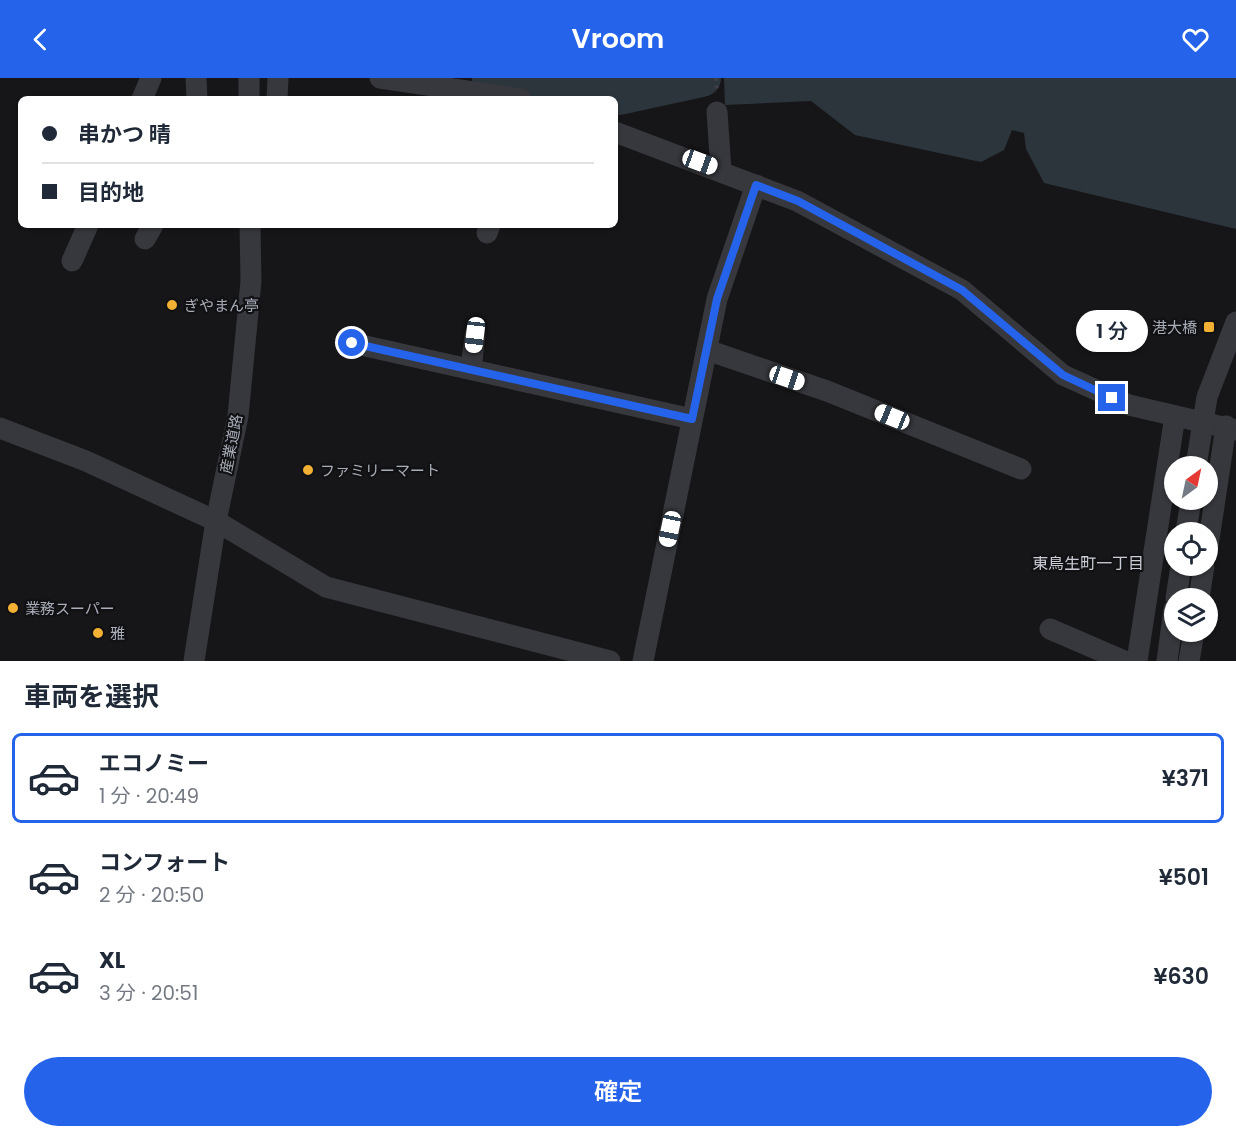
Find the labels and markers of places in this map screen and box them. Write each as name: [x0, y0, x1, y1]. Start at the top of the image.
place label: ぎやまん亭: [184, 295, 259, 316]
marker: ぎやまん亭: [165, 298, 179, 312]
place label: 港大橋: [1152, 317, 1197, 338]
marker: 港大橋: [1202, 320, 1216, 334]
place label: ファミリーマート: [320, 460, 440, 481]
marker: ファミリーマート: [301, 463, 315, 477]
place label: 業務スーパー: [25, 598, 115, 619]
marker: 業務スーパー: [6, 601, 20, 615]
place label: 雅: [110, 623, 125, 644]
marker: 雅: [91, 626, 105, 640]

